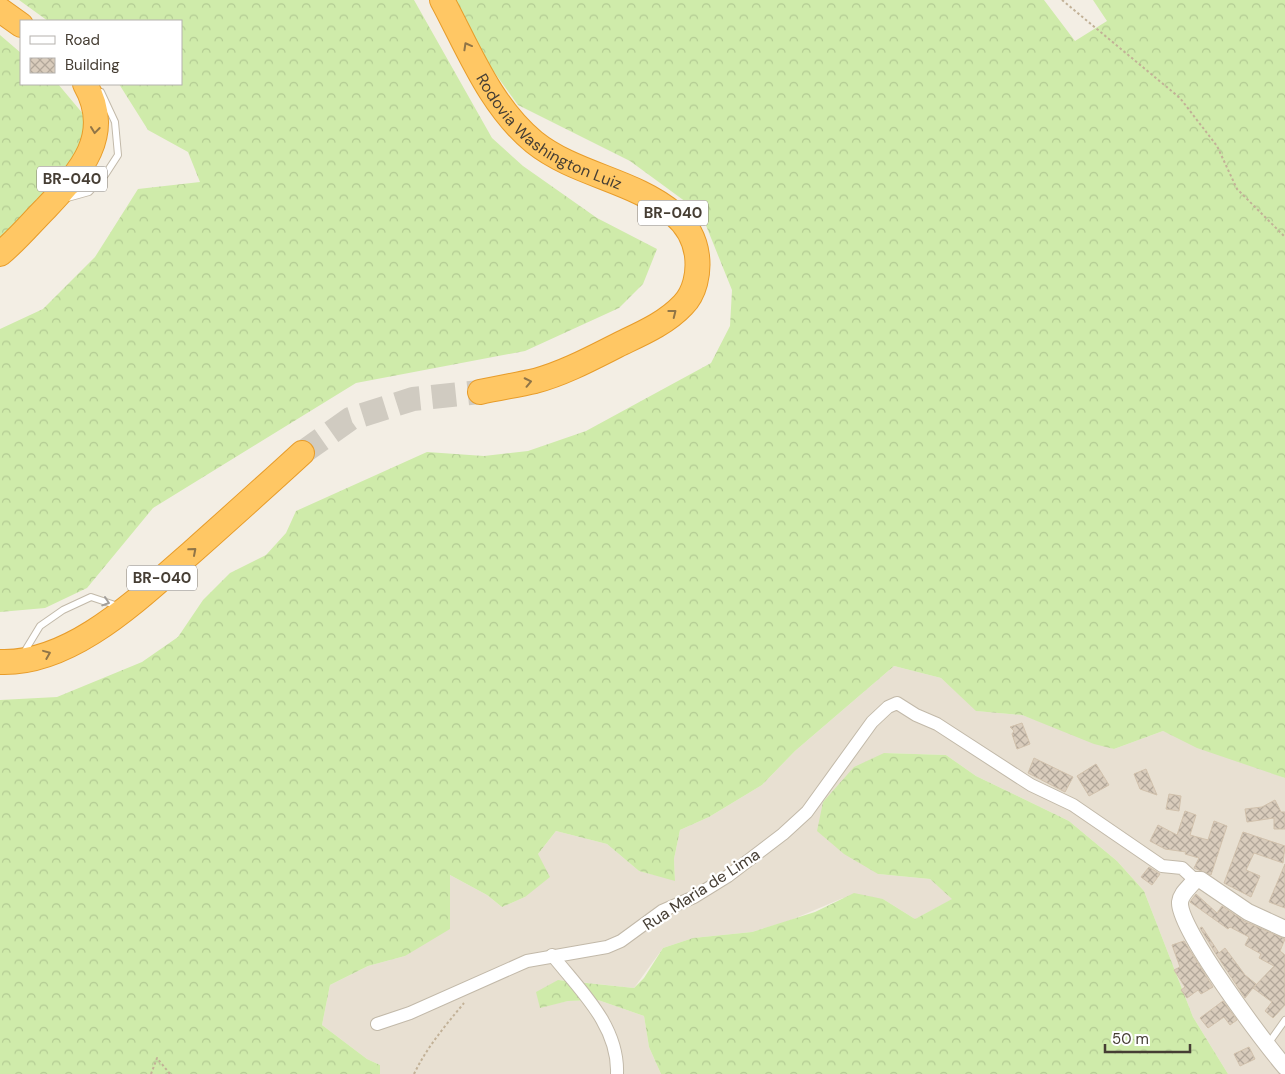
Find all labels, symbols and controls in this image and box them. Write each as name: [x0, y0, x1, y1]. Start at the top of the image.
legend: [20, 20, 182, 85]
text: Road: [65, 30, 100, 50]
one-way arrow: [463, 42, 473, 51]
text: Building: [65, 55, 120, 75]
street label: Rodovia Washington Luiz: [471, 70, 625, 194]
one-way arrow: [90, 126, 101, 134]
road number: BR-040: [37, 166, 107, 192]
road number: BR-040: [638, 200, 708, 226]
one-way arrow: [667, 310, 676, 318]
one-way arrow: [523, 377, 532, 388]
one-way arrow: [188, 547, 197, 556]
road number: BR-040: [127, 566, 197, 590]
one-way arrow: [102, 596, 110, 606]
one-way arrow: [43, 650, 51, 660]
street label: Rua Maria de Lima: [639, 844, 764, 935]
scale bar: [1105, 1022, 1190, 1054]
text: 50 m: [1112, 1029, 1149, 1049]

